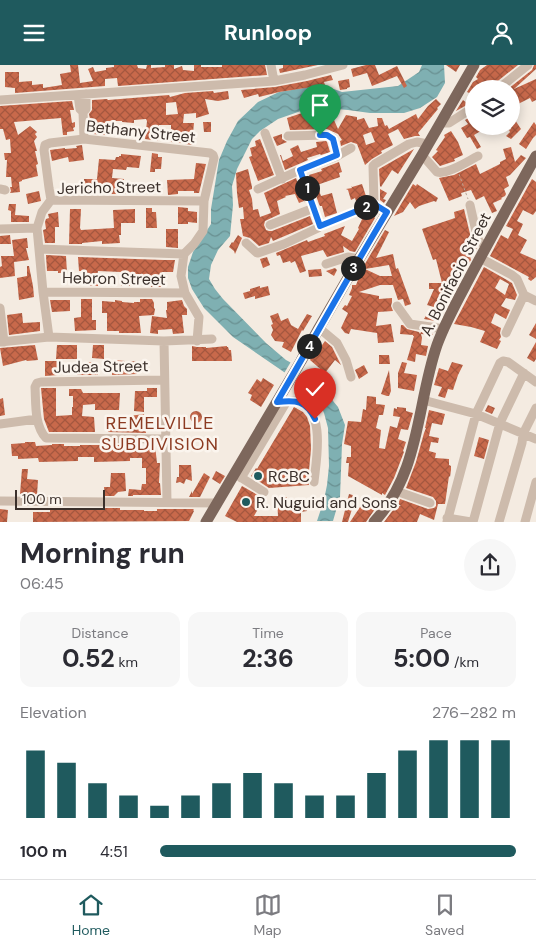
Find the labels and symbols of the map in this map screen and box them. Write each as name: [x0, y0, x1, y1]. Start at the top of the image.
pin: [299, 84, 341, 135]
street label: Bethany Street: [85, 115, 197, 148]
pin: 1: [294, 175, 320, 201]
street label: Jericho Street: [57, 176, 161, 199]
pin: 2: [354, 195, 378, 219]
street label: A. Bonifacio Street: [415, 209, 496, 340]
pin: 3: [340, 255, 366, 281]
street label: Hebron Street: [62, 267, 166, 290]
pin: 4: [296, 333, 322, 359]
street label: Judea Street: [54, 355, 148, 378]
pin: [294, 368, 336, 419]
district label: REMELVILLE SUBDIVISION: [101, 411, 219, 456]
place label: RCBC: [268, 466, 310, 487]
marker: RCBC: [252, 470, 264, 482]
scale bar: [15, 487, 105, 510]
place label: R. Nuguid and Sons: [256, 492, 398, 513]
marker: R. Nuguid and Sons: [240, 496, 252, 508]

